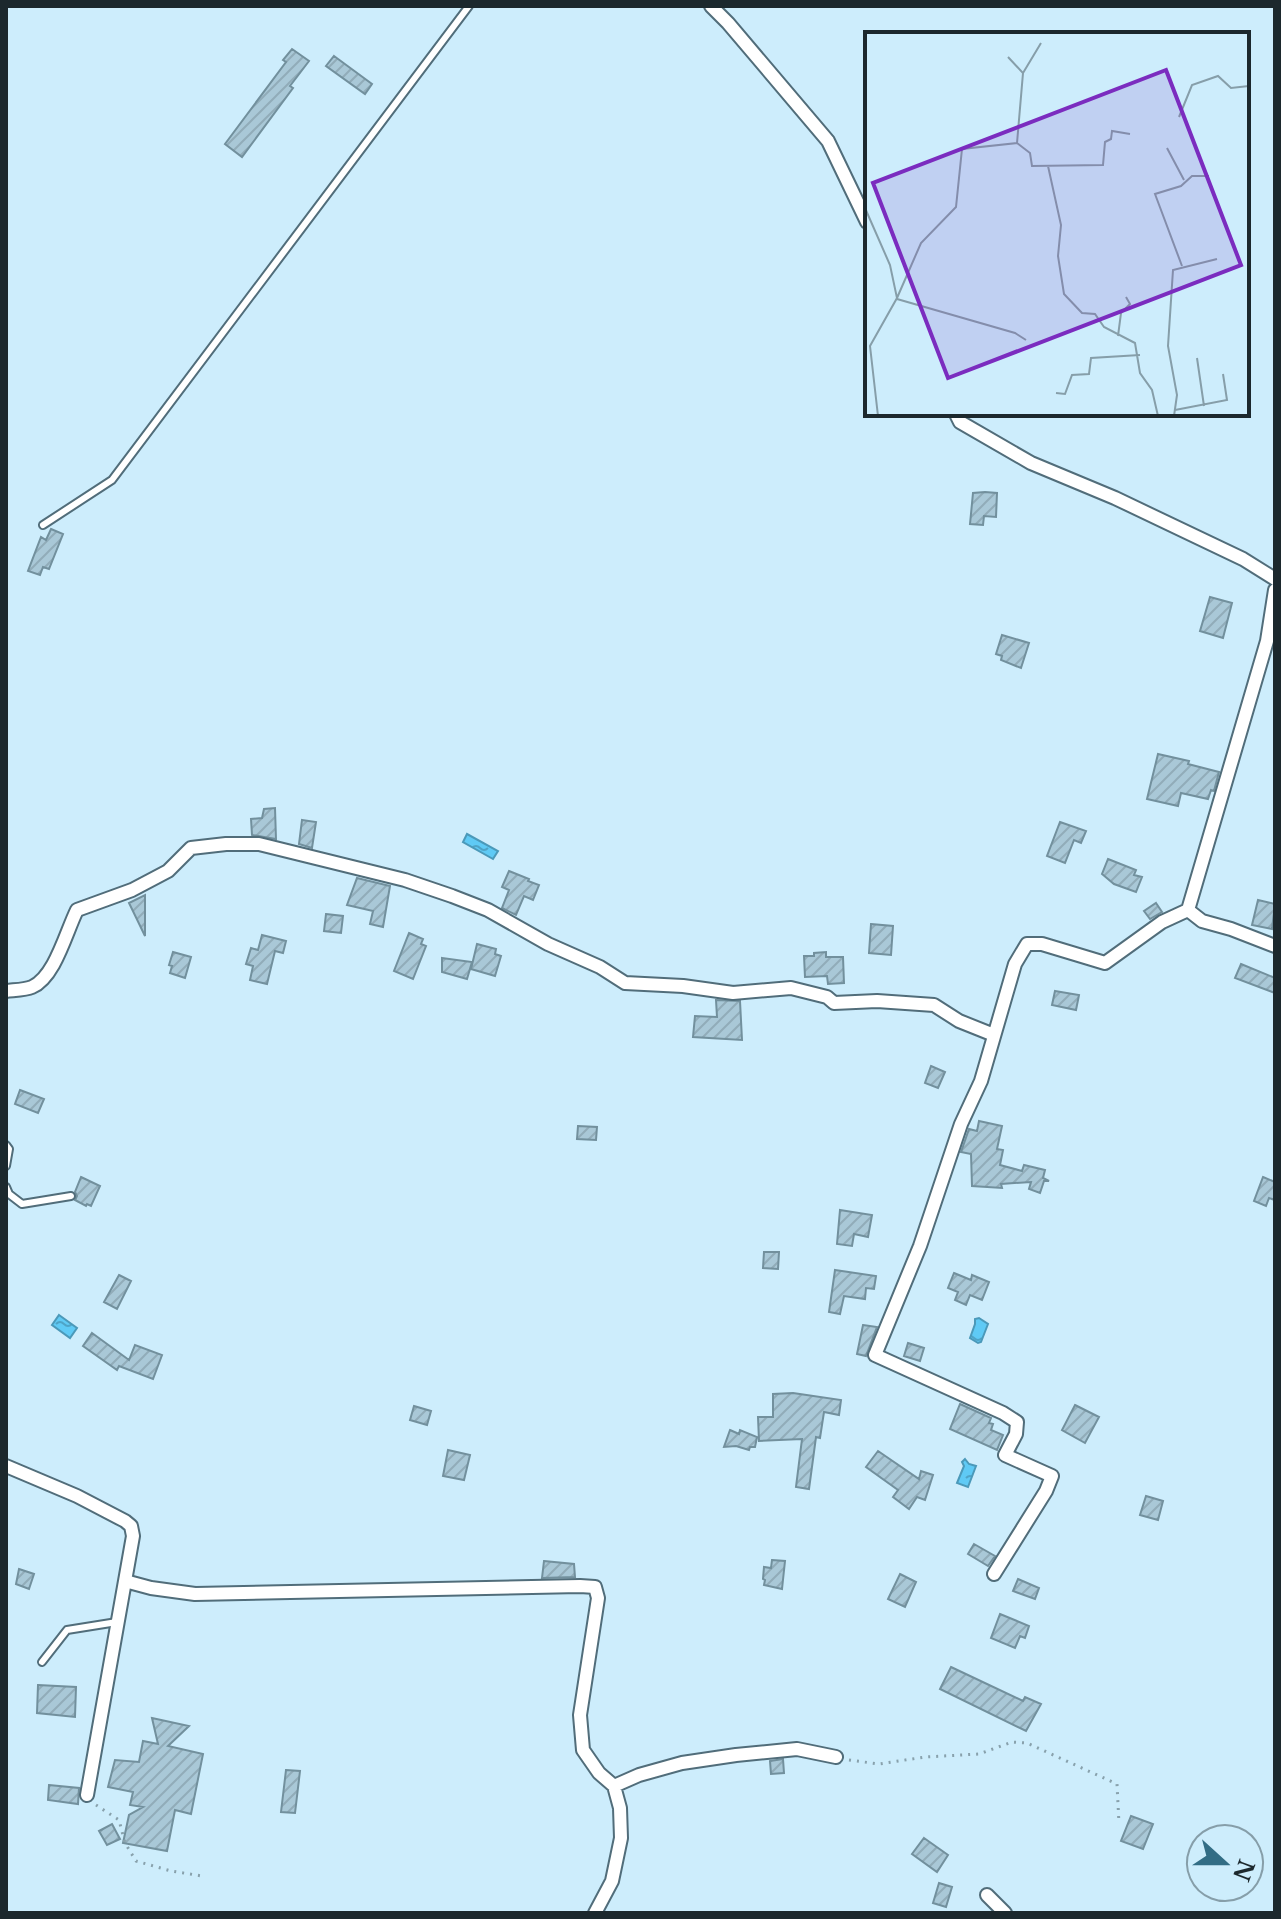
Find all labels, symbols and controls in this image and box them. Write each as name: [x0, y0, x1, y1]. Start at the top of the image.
inset map: [865, 32, 1249, 416]
north arrow: [1185, 1823, 1265, 1903]
text: N: [1227, 1855, 1260, 1885]

